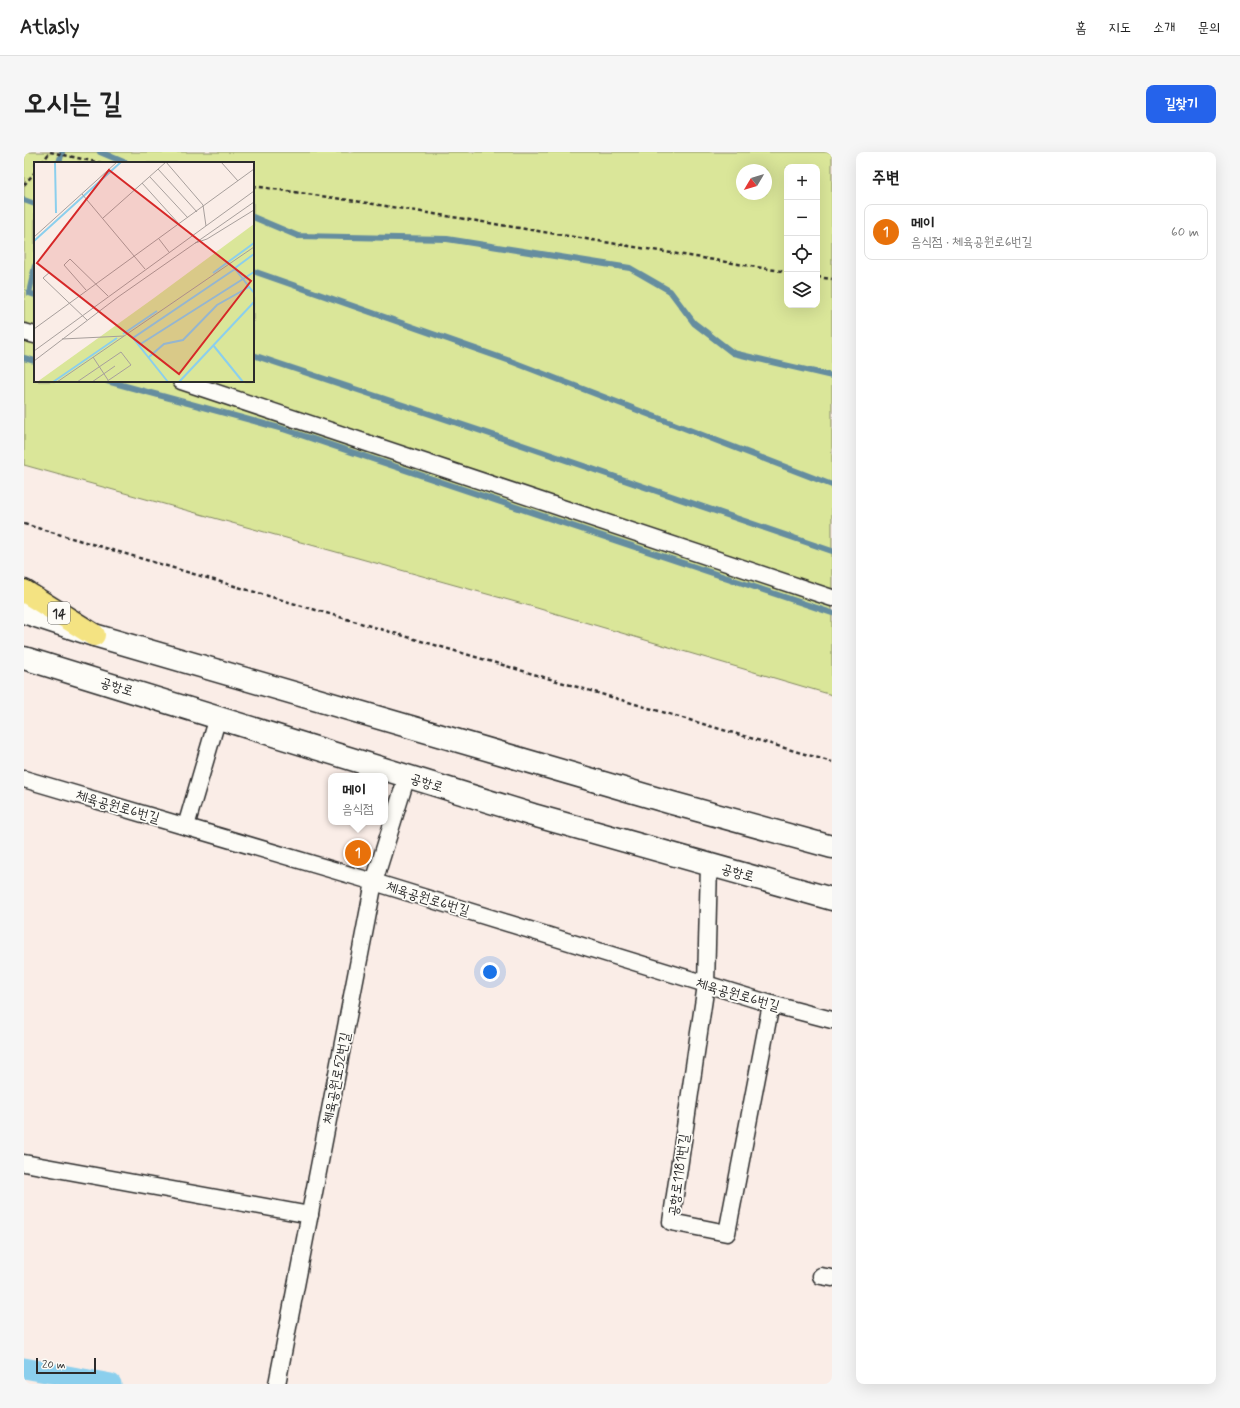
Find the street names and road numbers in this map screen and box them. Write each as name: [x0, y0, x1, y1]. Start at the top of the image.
road number: 14: [48, 602, 70, 624]
street label: 공항로: [98, 673, 135, 701]
street label: 공항로: [408, 769, 445, 797]
street label: 체육공원로6번길: [74, 786, 162, 828]
street label: 공항로: [719, 860, 756, 886]
street label: 체육공원로6번길: [384, 878, 472, 920]
street label: 체육공원로6번길: [694, 974, 782, 1016]
street label: 체육공원로52번길: [319, 1030, 355, 1126]
street label: 공항로1181번길: [664, 1132, 694, 1217]

